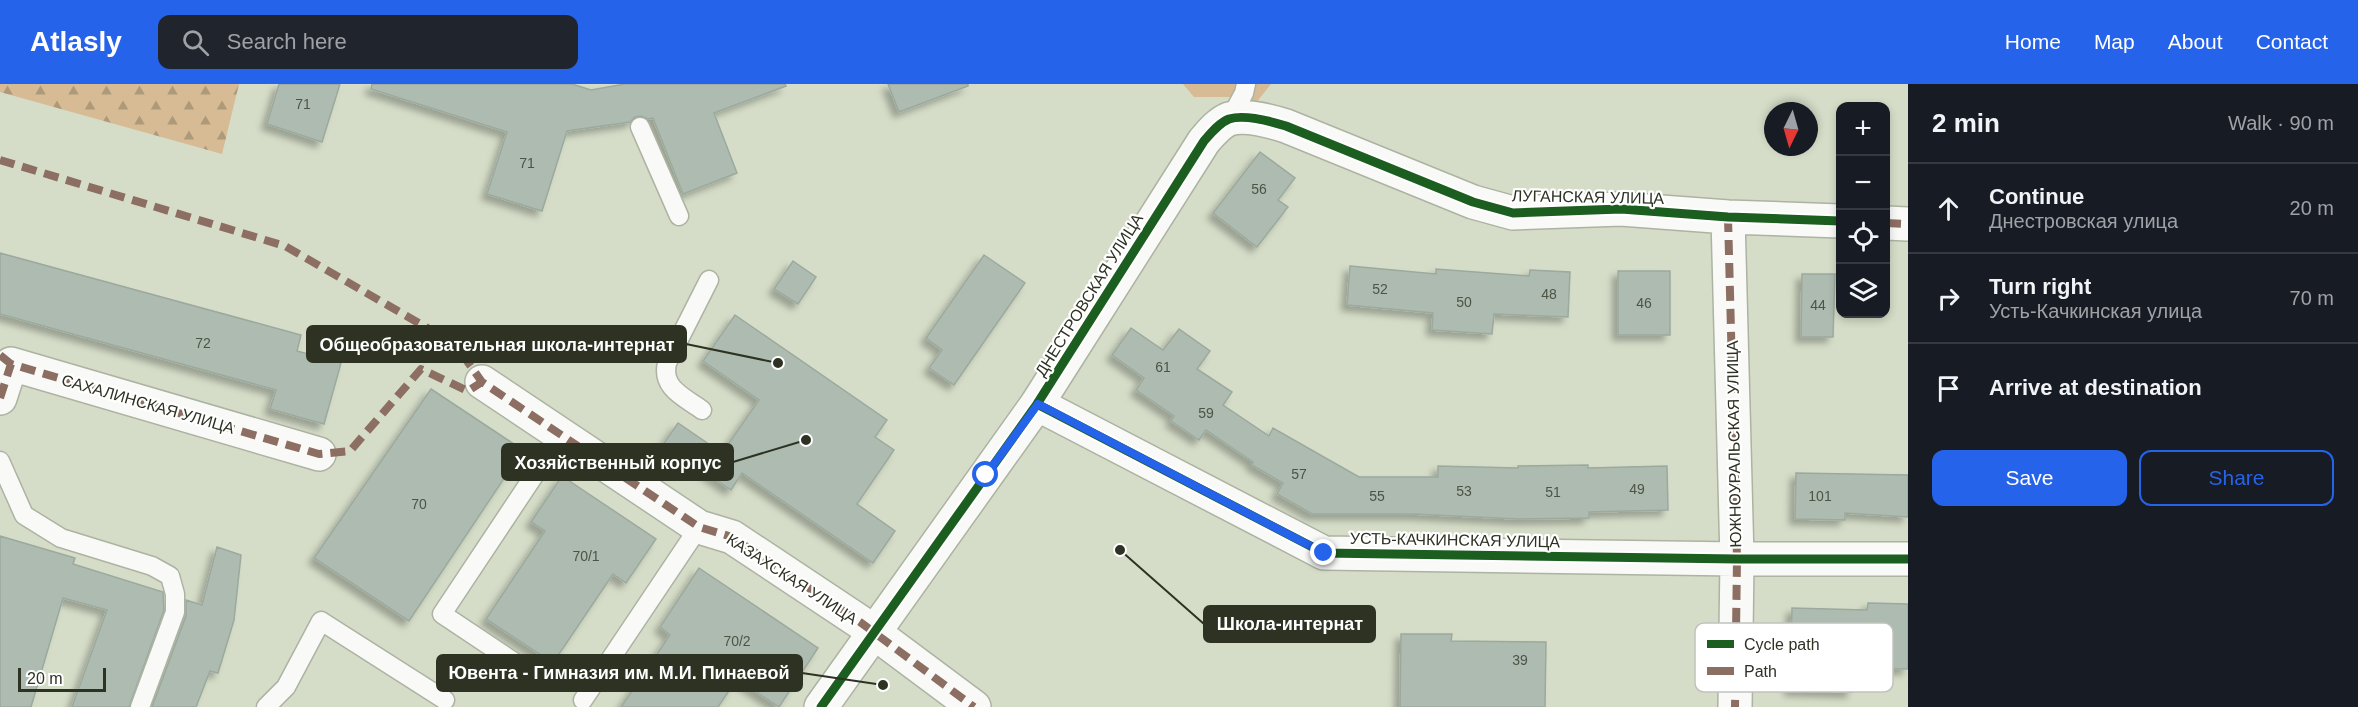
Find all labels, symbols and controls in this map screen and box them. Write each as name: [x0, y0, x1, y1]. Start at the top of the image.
search box: [158, 15, 578, 69]
text: Atlasly: [30, 26, 122, 57]
icon: search: [179, 26, 212, 59]
text: Search here: [227, 29, 347, 54]
text: Home: [2005, 30, 2061, 53]
text: Map: [2094, 30, 2135, 53]
text: About: [2168, 30, 2223, 53]
text: Contact: [2256, 30, 2328, 53]
house number: 71: [295, 96, 311, 112]
north arrow: [1764, 102, 1818, 156]
map controls: [1836, 102, 1890, 318]
button: +: [1836, 102, 1890, 156]
text: 2 min: [1932, 108, 2000, 138]
text: Walk · 90 m: [2228, 112, 2334, 134]
house number: 71: [519, 155, 535, 171]
button: −: [1836, 156, 1890, 210]
house number: 56: [1251, 181, 1267, 197]
text: Continue: [1989, 184, 2084, 209]
street label: ЛУГАНСКАЯ УЛИЦА: [1512, 187, 1665, 207]
icon: ahead: [1932, 192, 1965, 225]
text: 20 m: [2290, 197, 2334, 219]
street label: ДНЕСТРОВСКАЯ УЛИЦА: [1032, 210, 1146, 379]
button: locate: [1836, 210, 1890, 264]
text: Днестровская улица: [1989, 210, 2178, 232]
button: layers: [1836, 264, 1890, 318]
text: Turn right: [1989, 274, 2091, 299]
house number: 52: [1372, 281, 1388, 297]
icon: right: [1932, 282, 1965, 315]
house number: 48: [1541, 286, 1557, 302]
text: 70 m: [2290, 287, 2334, 309]
house number: 50: [1456, 294, 1472, 310]
house number: 46: [1636, 295, 1652, 311]
house number: 44: [1810, 297, 1826, 313]
text: Усть-Качкинская улица: [1989, 300, 2202, 322]
callout: Общеобразовательная школа-интернат: [307, 326, 686, 362]
house number: 72: [195, 335, 211, 351]
text: Общеобразовательная школа-интернат: [320, 335, 675, 355]
street label: ЮЖНОУРАЛЬСКАЯ УЛИЦА: [1724, 340, 1744, 548]
house number: 61: [1155, 359, 1171, 375]
street label: САХАЛИНСКАЯ УЛИЦА: [60, 371, 237, 437]
icon: arrive: [1932, 372, 1965, 405]
text: Arrive at destination: [1989, 375, 2202, 400]
house number: 59: [1198, 405, 1214, 421]
callout: Хозяйственный корпус: [502, 444, 733, 480]
button: Save: [1932, 450, 2127, 506]
button: Share: [2139, 450, 2334, 506]
text: Хозяйственный корпус: [514, 453, 722, 473]
route start: [972, 461, 998, 487]
house number: 57: [1291, 466, 1307, 482]
house number: 49: [1629, 481, 1645, 497]
house number: 53: [1456, 483, 1472, 499]
house number: 51: [1545, 484, 1561, 500]
house number: 55: [1369, 488, 1385, 504]
house number: 101: [1808, 488, 1832, 504]
house number: 70: [411, 496, 427, 512]
street label: КАЗАХСКАЯ УЛИЦА: [724, 530, 861, 628]
street label: УСТЬ-КАЧКИНСКАЯ УЛИЦА: [1350, 530, 1561, 550]
route end: [1310, 539, 1336, 565]
house number: 70/1: [572, 548, 600, 564]
callout: Школа-интернат: [1204, 606, 1375, 642]
text: Школа-интернат: [1217, 614, 1363, 634]
legend: [1695, 623, 1893, 692]
house number: 70/2: [723, 633, 751, 649]
text: Cycle path: [1744, 636, 1820, 653]
house number: 39: [1512, 652, 1528, 668]
callout: Ювента - Гимназия им. М.И. Пинаевой: [437, 655, 802, 691]
text: Ювента - Гимназия им. М.И. Пинаевой: [449, 663, 789, 683]
text: Path: [1744, 663, 1777, 680]
scale bar: [18, 665, 106, 692]
text: 20 m: [27, 670, 63, 687]

